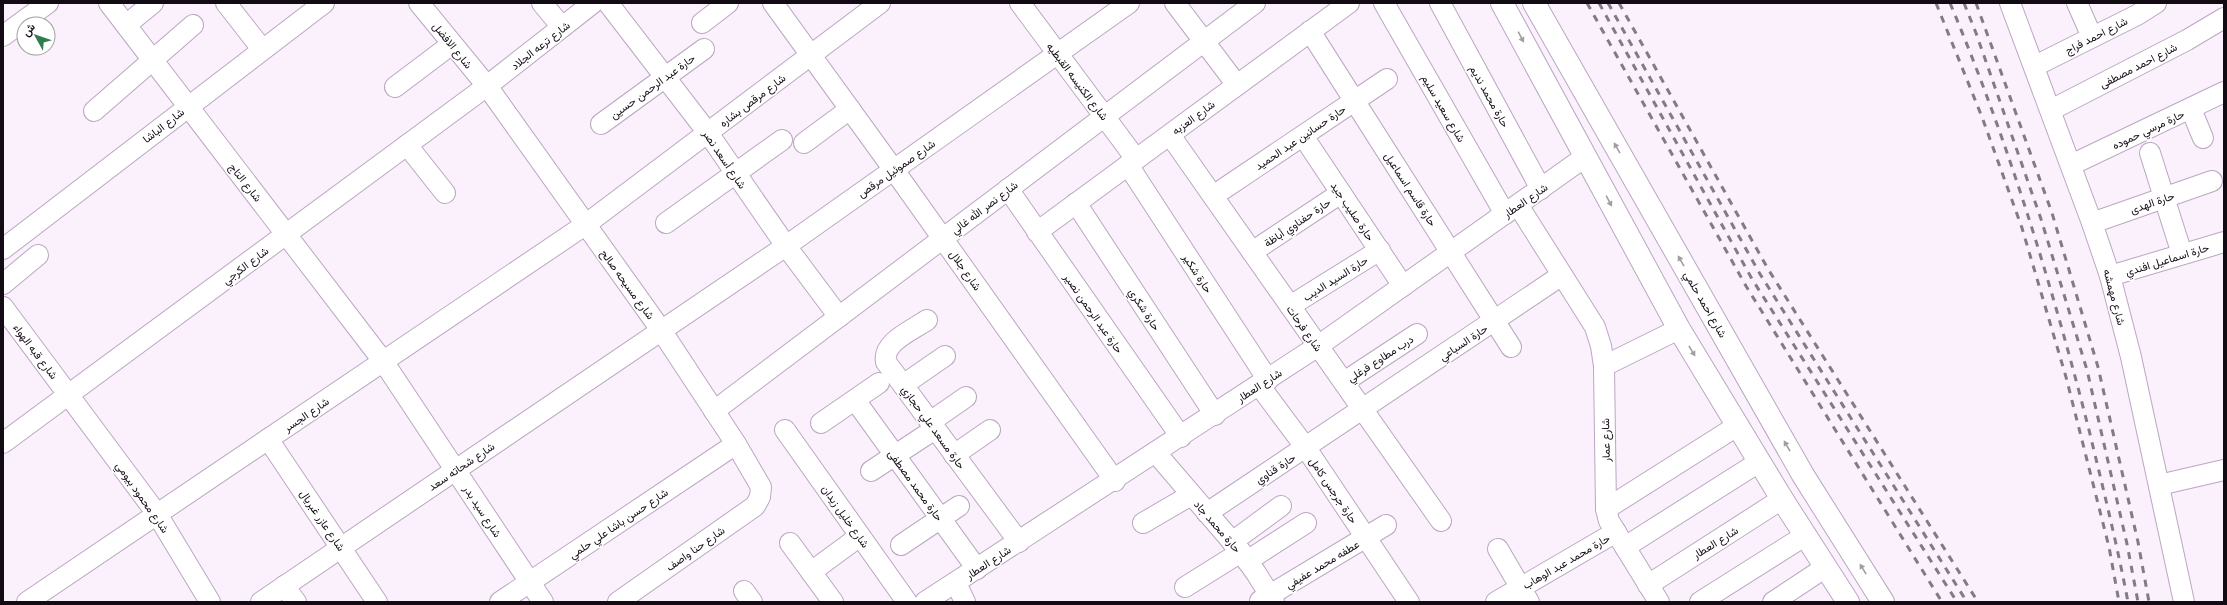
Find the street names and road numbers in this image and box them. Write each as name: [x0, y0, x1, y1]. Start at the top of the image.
street label: شارع احمد فراج: [2062, 13, 2131, 58]
street label: شارع ترعه الجلاد: [507, 17, 574, 74]
street label: شارع الافضل: [429, 19, 477, 72]
street label: شارع الكنيسه القبطيه: [1043, 39, 1112, 124]
street label: شارع احمد مصطفى: [2097, 39, 2180, 92]
street label: حارة عبد الرحمن حسين: [606, 50, 698, 122]
street label: حارة محمد نديم: [1466, 62, 1513, 130]
street label: شارع مرقص بشاره: [716, 70, 789, 131]
street label: شارع سعيد سليم: [1418, 71, 1470, 145]
street label: شارع العزبه: [1168, 96, 1218, 139]
street label: حارة حسانين عبد الحميد: [1252, 101, 1348, 173]
street label: شارع الباشا: [139, 104, 188, 147]
street label: حارة مرسي حموده: [2109, 106, 2188, 155]
street label: شارع أسعد نصر: [698, 126, 750, 192]
street label: شارع صموئيل مرقص: [854, 135, 939, 201]
street label: حارة قاسم اسماعيل: [1381, 149, 1441, 229]
street label: شارع التاج: [225, 160, 266, 205]
street label: شارع نصر الله غالي: [947, 177, 1023, 240]
street label: حارة صليب جيد: [1328, 179, 1378, 243]
street label: شارع العطار: [1499, 179, 1551, 222]
street label: حارة الهدى: [2128, 187, 2176, 217]
street label: حارة حفناوي أباظة: [1261, 194, 1335, 252]
street label: حارة اسماعيل افندي: [2123, 239, 2212, 282]
street label: شارع الكرجي: [219, 242, 273, 290]
street label: شارع مسيحه صالح: [597, 246, 659, 323]
street label: شارع جلال: [946, 247, 986, 294]
street label: حارة شكير: [1179, 250, 1216, 296]
street label: حارة السيد الديب: [1300, 252, 1370, 304]
street label: شارع مهمشه: [2099, 267, 2130, 327]
street label: شارع احمد حلمي: [1678, 268, 1731, 342]
street label: حارة عبد الرحمن نصير: [1060, 269, 1127, 356]
street label: حارة شكري: [1123, 285, 1164, 335]
street label: شارع فرحات: [1283, 302, 1327, 355]
street label: شارع قبه الهواء: [10, 320, 62, 383]
street label: حارة السباعي: [1436, 320, 1492, 366]
street label: درب مطاوع فرغلي: [1344, 331, 1418, 388]
street label: شارع العطار: [1233, 365, 1285, 407]
street label: حارة مسعد علي حجازي: [896, 382, 969, 474]
street label: شارع الجسر: [280, 393, 332, 436]
street label: شارع عمار: [1597, 418, 1614, 463]
street label: شارع شحاته سعد: [425, 438, 498, 495]
street label: حارة محمد مصطفى: [885, 446, 947, 524]
street label: حارة قناوي: [1252, 449, 1300, 489]
street label: حارة جرجس كامل: [1306, 454, 1362, 526]
street label: شارع محمود بيومي: [110, 458, 173, 538]
street label: شارع سيد بدر: [459, 481, 506, 541]
street label: شارع خليل زيدان: [818, 482, 873, 551]
street label: شارع حسن باشا علي حلمي: [565, 484, 673, 564]
street label: شارع عازر غبريال: [296, 486, 349, 554]
street label: حارة محمد جاد: [1191, 497, 1245, 555]
street label: شارع حنا واصف: [663, 522, 728, 575]
street label: شارع العطار: [1689, 522, 1741, 563]
street label: حارة محمد عبد الوهاب: [1520, 530, 1612, 592]
street label: عطفه محمد عفيفي: [1282, 536, 1363, 594]
street label: شارع العطار: [962, 542, 1014, 584]

